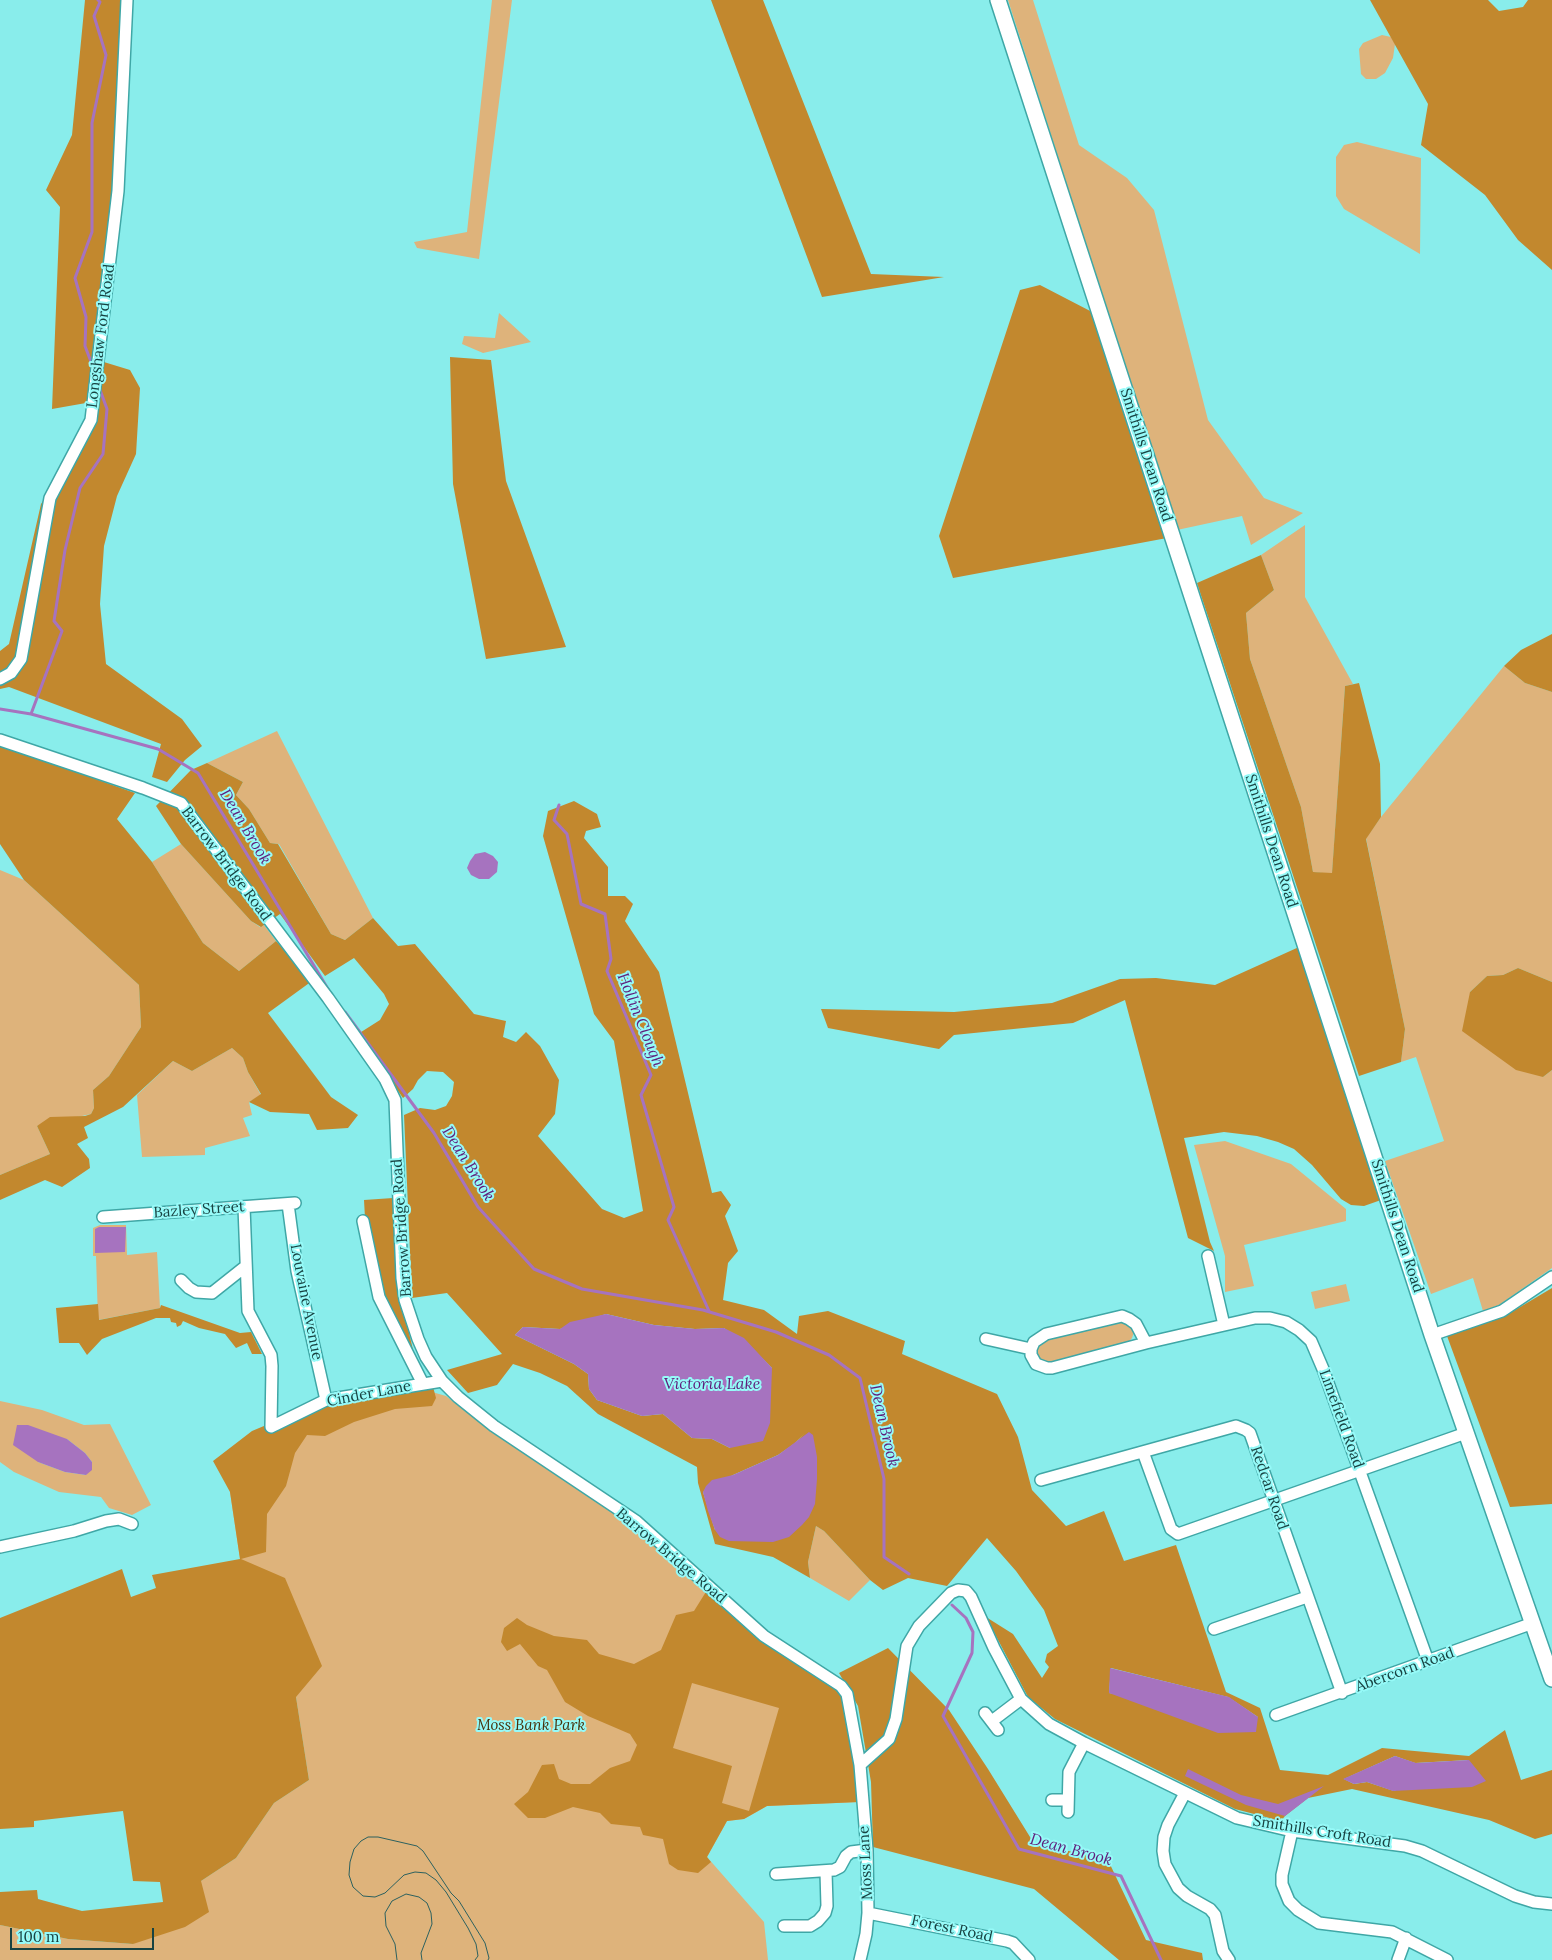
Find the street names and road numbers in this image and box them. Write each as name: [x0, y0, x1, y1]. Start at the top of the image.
street label: Longshaw Ford Road: [83, 263, 119, 409]
street label: Smithills Dean Road: [1116, 386, 1176, 524]
street label: Smithills Dean Road: [1241, 772, 1301, 910]
street label: Barrow Bridge Road: [177, 803, 275, 925]
street label: Smithills Dean Road: [1367, 1157, 1427, 1295]
street label: Barrow Bridge Road: [388, 1158, 416, 1298]
street label: Bazley Street: [153, 1198, 245, 1222]
street label: Louvaine Avenue: [286, 1242, 326, 1362]
street label: Limefield Road: [1315, 1367, 1367, 1471]
street label: Cinder Lane: [325, 1377, 413, 1411]
street label: Redcar Road: [1246, 1444, 1292, 1532]
street label: Barrow Bridge Road: [612, 1505, 730, 1607]
street label: Abercorn Road: [1353, 1644, 1457, 1696]
street label: Smithills Croft Road: [1252, 1812, 1392, 1852]
street label: Moss Lane: [855, 1825, 877, 1901]
street label: Forest Road: [910, 1912, 994, 1946]

